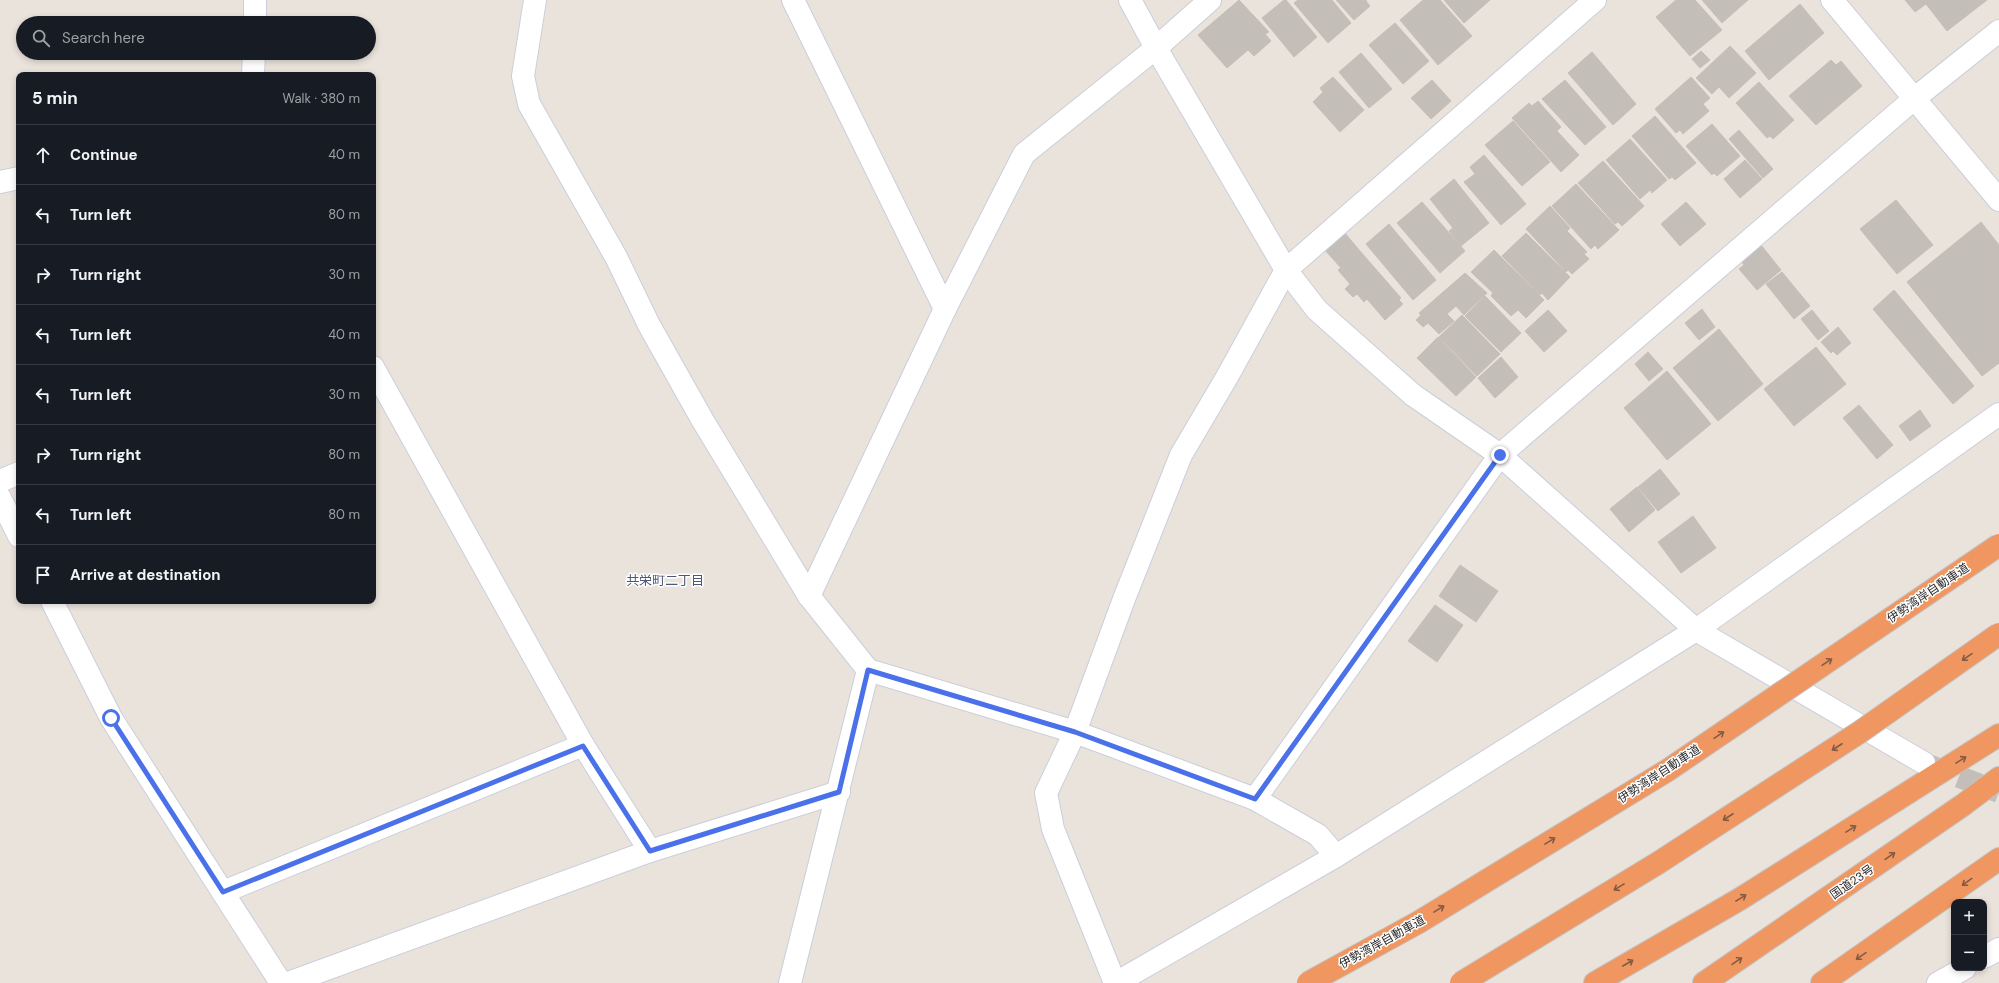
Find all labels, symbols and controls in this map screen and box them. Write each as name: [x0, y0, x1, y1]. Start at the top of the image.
search box: [16, 16, 376, 60]
icon: search: [30, 27, 52, 49]
text: Search here: [62, 28, 145, 48]
text: 5 min: [32, 87, 78, 109]
text: Walk · 380 m: [283, 90, 360, 107]
icon: ahead: [32, 144, 54, 166]
text: Continue: [70, 145, 138, 165]
text: 40 m: [328, 146, 360, 163]
icon: left: [32, 204, 54, 226]
text: Turn left: [70, 205, 131, 225]
text: 80 m: [328, 206, 360, 223]
icon: right: [32, 264, 54, 286]
text: Turn right: [70, 265, 141, 285]
text: 30 m: [328, 266, 360, 283]
icon: left: [32, 324, 54, 346]
text: Turn left: [70, 325, 131, 345]
text: 40 m: [328, 326, 360, 343]
icon: left: [32, 384, 54, 406]
text: Turn left: [70, 385, 131, 405]
text: 30 m: [328, 386, 360, 403]
icon: right: [32, 444, 54, 466]
text: Turn right: [70, 445, 141, 465]
text: 80 m: [328, 446, 360, 463]
route end: [1491, 446, 1509, 464]
icon: left: [32, 504, 54, 526]
text: Turn left: [70, 505, 131, 525]
text: 80 m: [328, 506, 360, 523]
street label: 伊勢湾岸自動車道: [1884, 560, 1972, 626]
icon: arrive: [32, 564, 54, 586]
text: Arrive at destination: [70, 565, 221, 585]
district label: 共栄町二丁目: [626, 572, 704, 589]
one-way arrow: [1962, 653, 1973, 661]
one-way arrow: [1821, 658, 1832, 666]
route start: [102, 709, 120, 727]
one-way arrow: [1714, 731, 1725, 739]
street label: 伊勢湾岸自動車道: [1614, 741, 1704, 807]
one-way arrow: [1832, 743, 1843, 751]
one-way arrow: [1955, 755, 1967, 763]
one-way arrow: [1722, 814, 1734, 822]
one-way arrow: [1845, 825, 1856, 833]
one-way arrow: [1544, 837, 1556, 845]
one-way arrow: [1884, 852, 1895, 860]
street label: 国道23号: [1827, 861, 1877, 903]
one-way arrow: [1962, 878, 1973, 886]
one-way arrow: [1614, 883, 1625, 891]
one-way arrow: [1735, 894, 1747, 902]
map controls: [1951, 899, 1987, 971]
button: +: [1951, 899, 1987, 935]
one-way arrow: [1433, 905, 1445, 913]
street label: 伊勢湾岸自動車道: [1336, 912, 1428, 972]
button: −: [1951, 935, 1987, 971]
one-way arrow: [1855, 952, 1866, 960]
one-way arrow: [1731, 957, 1742, 965]
one-way arrow: [1622, 959, 1634, 967]

